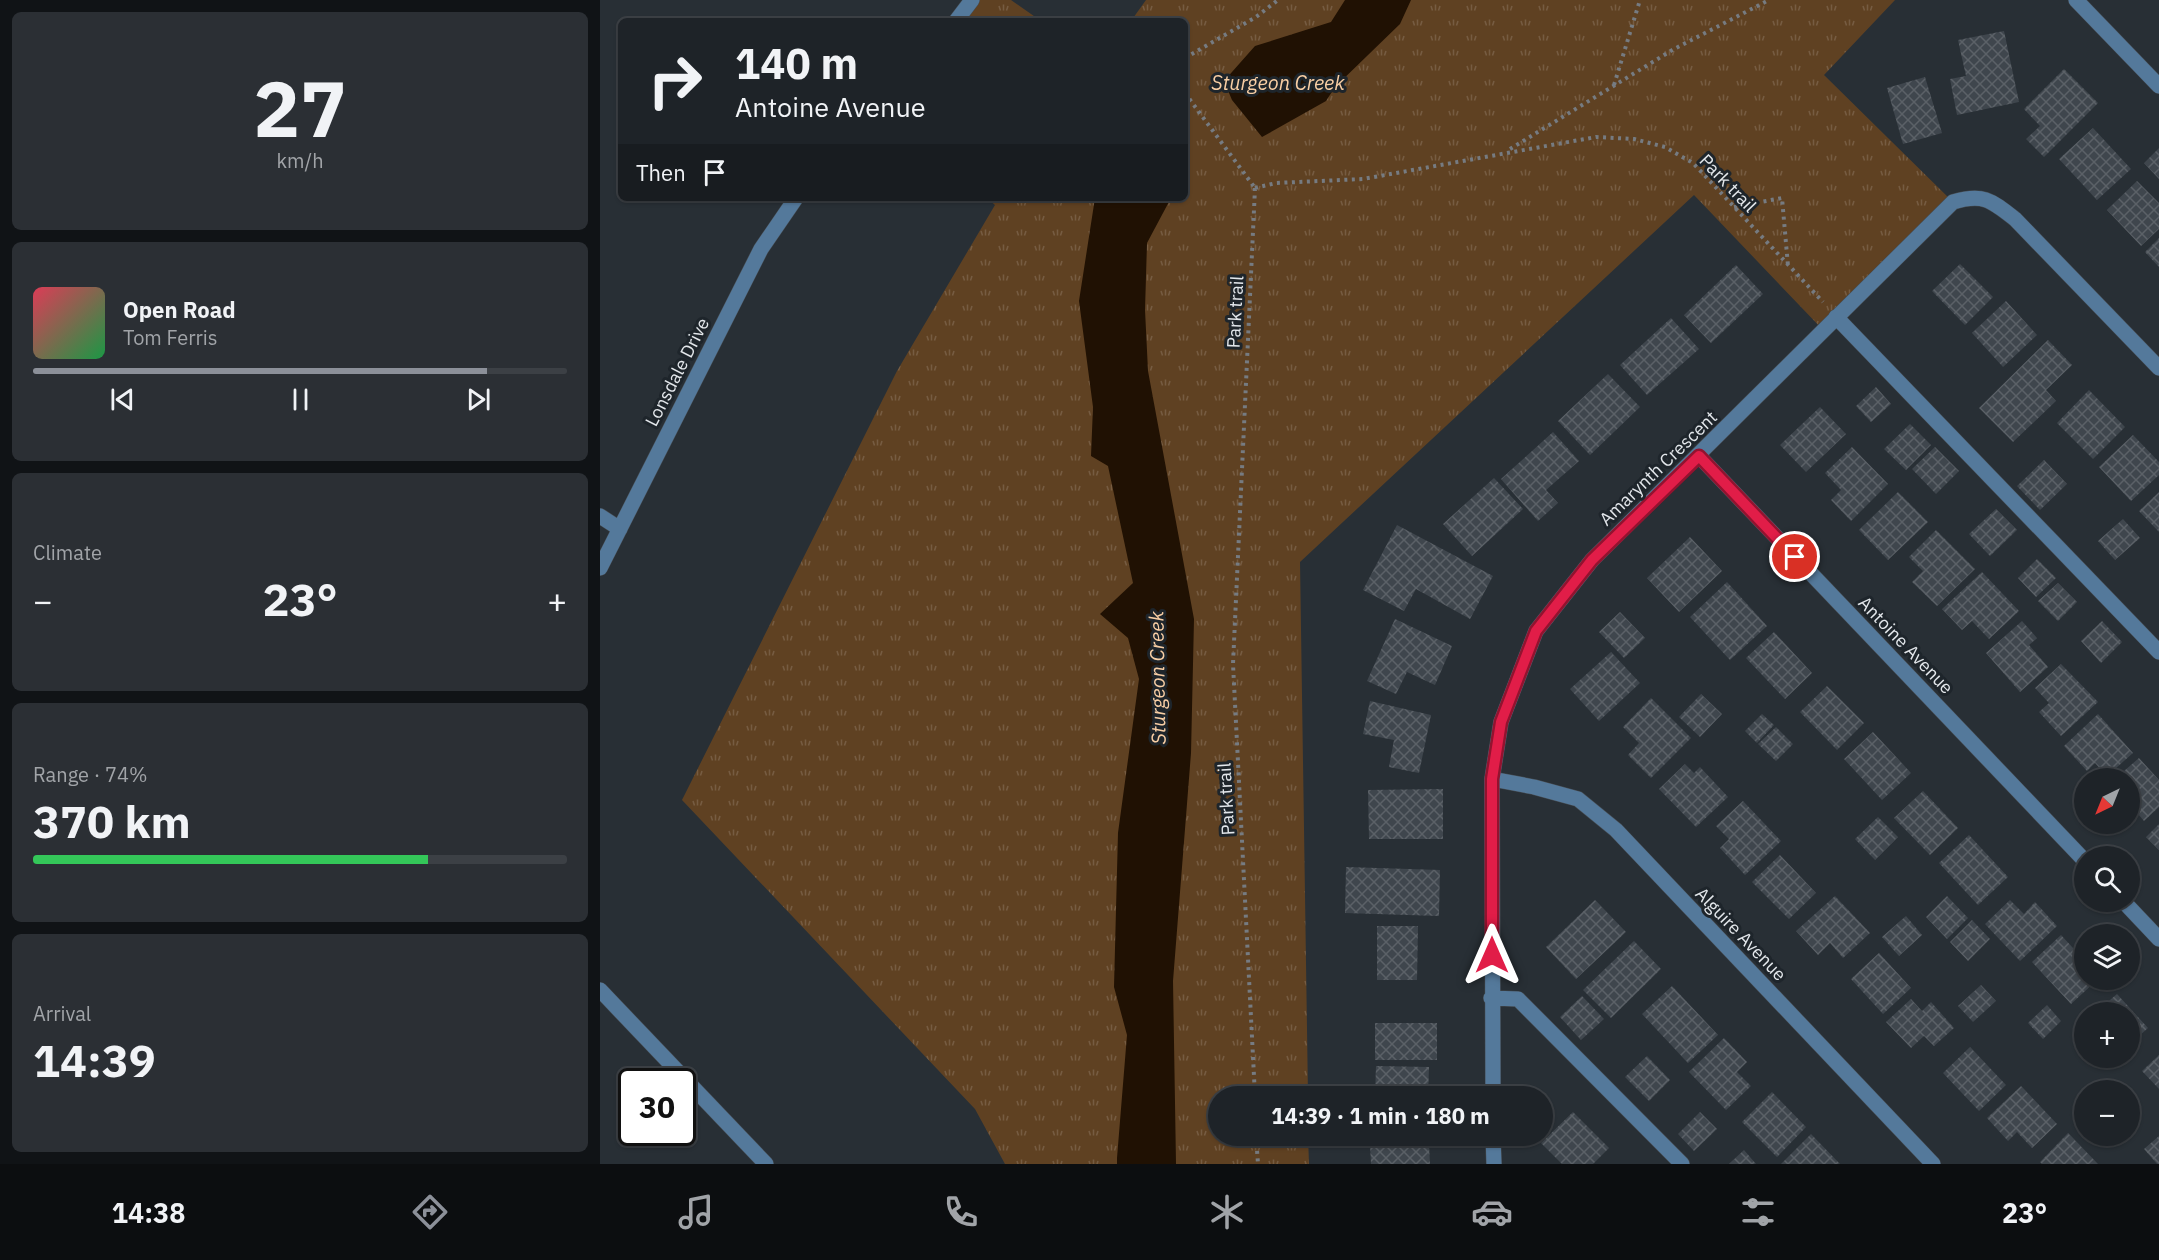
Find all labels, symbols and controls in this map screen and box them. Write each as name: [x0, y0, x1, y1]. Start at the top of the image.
text: 140 m: [735, 36, 858, 91]
icon: right: [636, 42, 714, 120]
text: 27: [253, 57, 347, 158]
water label: Sturgeon Creek: [1211, 69, 1345, 96]
text: Antoine Avenue: [735, 89, 926, 124]
text: km/h: [276, 147, 324, 174]
street label: Park trail: [1695, 149, 1762, 217]
icon: arrive: [698, 156, 731, 189]
text: Then: [636, 158, 686, 187]
street label: Park trail: [1222, 275, 1248, 349]
text: Open Road: [123, 295, 236, 324]
street label: Lonsdale Drive: [640, 314, 714, 430]
text: Tom Ferris: [123, 324, 218, 351]
icon: previous: [106, 383, 139, 416]
icon: pause: [284, 383, 317, 416]
icon: next: [462, 383, 495, 416]
street label: Amarynth Crescent: [1594, 406, 1722, 530]
pin: [1769, 531, 1820, 582]
text: Climate: [33, 539, 102, 566]
icon: arrive: [1778, 540, 1811, 573]
text: 23°: [262, 570, 338, 628]
text: −: [33, 579, 53, 622]
text: +: [547, 579, 567, 622]
street label: Antoine Avenue: [1854, 591, 1958, 699]
water label: Sturgeon Creek: [1142, 610, 1172, 745]
text: Range · 74%: [33, 761, 148, 788]
street label: Park trail: [1213, 762, 1239, 836]
north arrow: [2074, 768, 2140, 834]
map controls: [2074, 768, 2140, 1146]
text: 370 km: [33, 792, 191, 850]
button: search: [2074, 846, 2140, 912]
street label: Alguire Avenue: [1691, 882, 1791, 986]
position arrow: [1460, 923, 1524, 987]
button: layers: [2074, 924, 2140, 990]
text: Arrival: [33, 1000, 91, 1027]
button: +: [2074, 1002, 2140, 1068]
text: 14:39: [33, 1031, 156, 1089]
speed limit sign: 30: [618, 1068, 696, 1146]
button: −: [2074, 1080, 2140, 1146]
text: 14:39 · 1 min · 180 m: [1271, 1101, 1490, 1130]
icon: directions: [409, 1191, 451, 1233]
icon: music: [675, 1191, 717, 1233]
icon: phone: [940, 1191, 982, 1233]
icon: climate: [1206, 1191, 1248, 1233]
icon: car: [1471, 1191, 1513, 1233]
icon: filters: [1737, 1191, 1779, 1233]
text: 14:38: [112, 1195, 185, 1230]
text: 23°: [2002, 1195, 2047, 1230]

